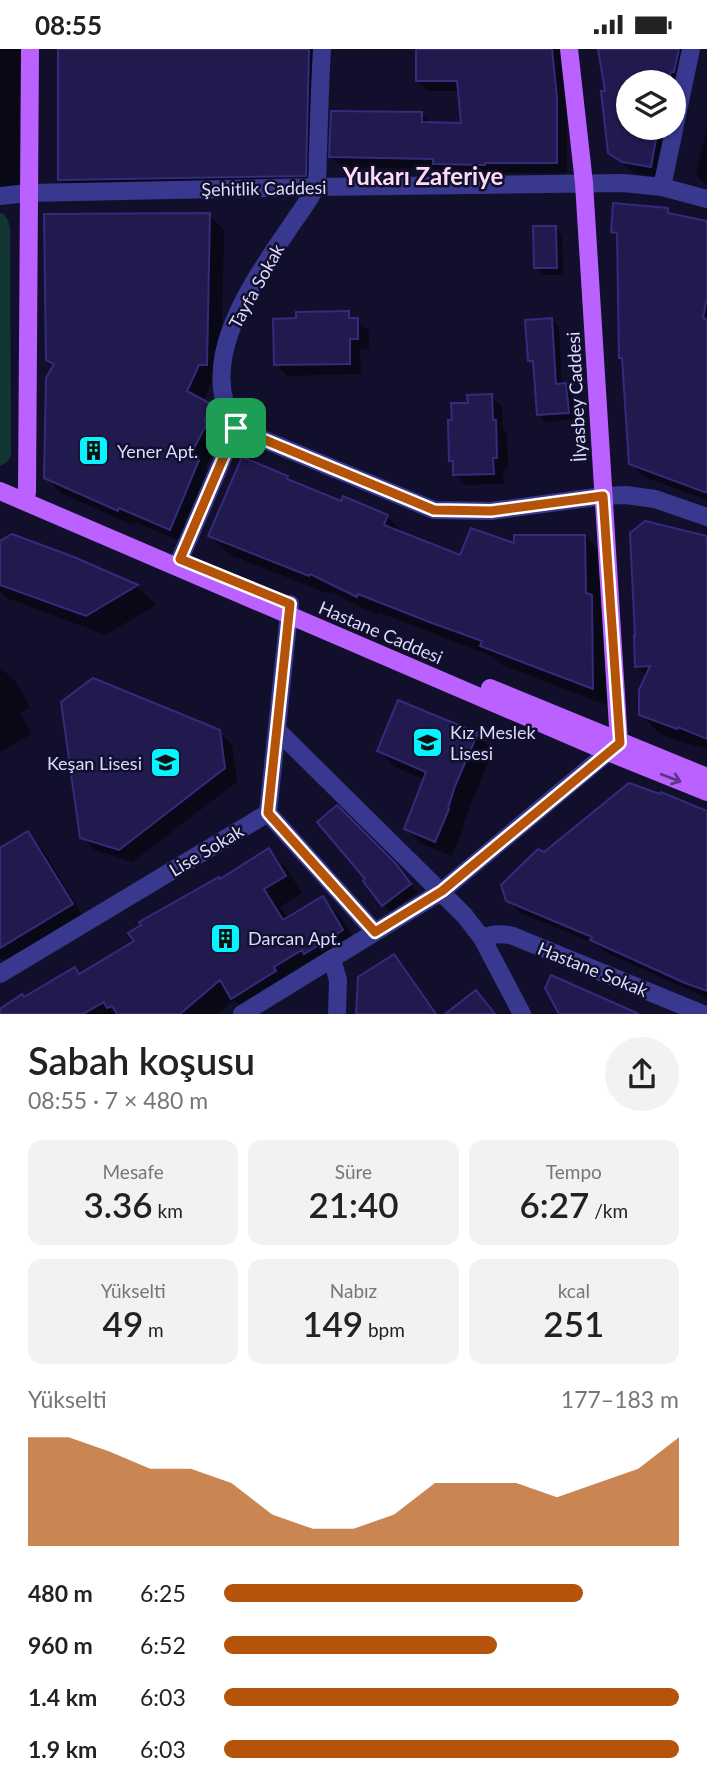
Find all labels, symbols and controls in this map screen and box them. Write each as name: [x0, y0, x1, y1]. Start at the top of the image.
text: 08:55: [35, 9, 102, 41]
map controls: [616, 70, 686, 140]
button: layers: [616, 70, 686, 140]
district label: Yukarı Zaferiye: [342, 161, 503, 190]
street label: Şehitlik Caddesi: [201, 176, 327, 200]
street label: Tayfa Sokak: [224, 239, 289, 332]
street label: İlyasbey Caddesi: [562, 331, 590, 463]
pin: [206, 398, 266, 458]
icon: arrive: [217, 409, 255, 447]
building icon: Yener Apt.: [77, 434, 111, 468]
place label: Yener Apt.: [117, 440, 198, 462]
street label: Hastane Caddesi: [316, 596, 446, 668]
place label: Kız Meslek Lisesi: [450, 721, 536, 764]
school or university icon: Kız Meslek Lisesi: [410, 725, 444, 759]
school or university icon: Keşan Lisesi: [148, 746, 182, 780]
place label: Keşan Lisesi: [47, 752, 142, 774]
one-way arrow: [660, 773, 681, 786]
street label: Lise Sokak: [165, 819, 248, 881]
building icon: Darcan Apt.: [208, 921, 242, 955]
place label: Darcan Apt.: [248, 927, 341, 949]
street label: Hastane Sokak: [535, 937, 652, 1001]
text: Sabah koşusu: [28, 1037, 255, 1083]
button: share: [605, 1037, 679, 1111]
text: 08:55 · 7 × 480 m: [28, 1086, 208, 1114]
text: Mesafe: [103, 1160, 164, 1183]
text: Süre: [335, 1160, 372, 1183]
text: Tempo: [546, 1160, 602, 1183]
text: 3.36: [83, 1183, 153, 1225]
text: 21:40: [308, 1183, 399, 1225]
text: 6:27: [520, 1183, 589, 1225]
text: km: [153, 1199, 183, 1222]
text: /km: [589, 1199, 628, 1222]
text: Yükselti: [101, 1279, 166, 1302]
text: Nabız: [330, 1279, 377, 1302]
text: kcal: [558, 1279, 590, 1302]
text: 49: [103, 1302, 143, 1344]
text: 149: [302, 1302, 363, 1344]
text: 251: [543, 1302, 604, 1344]
text: m: [143, 1318, 164, 1341]
text: bpm: [363, 1318, 405, 1341]
text: Yükselti: [28, 1385, 107, 1413]
text: 177–183 m: [561, 1385, 679, 1413]
text: 480 m: [28, 1579, 93, 1607]
text: 6:25: [140, 1579, 186, 1607]
text: 960 m: [28, 1631, 93, 1659]
text: 6:52: [140, 1631, 186, 1659]
text: 1.4 km: [28, 1683, 97, 1711]
text: 6:03: [140, 1683, 186, 1711]
text: 1.9 km: [28, 1735, 97, 1763]
text: 6:03: [140, 1735, 186, 1763]

